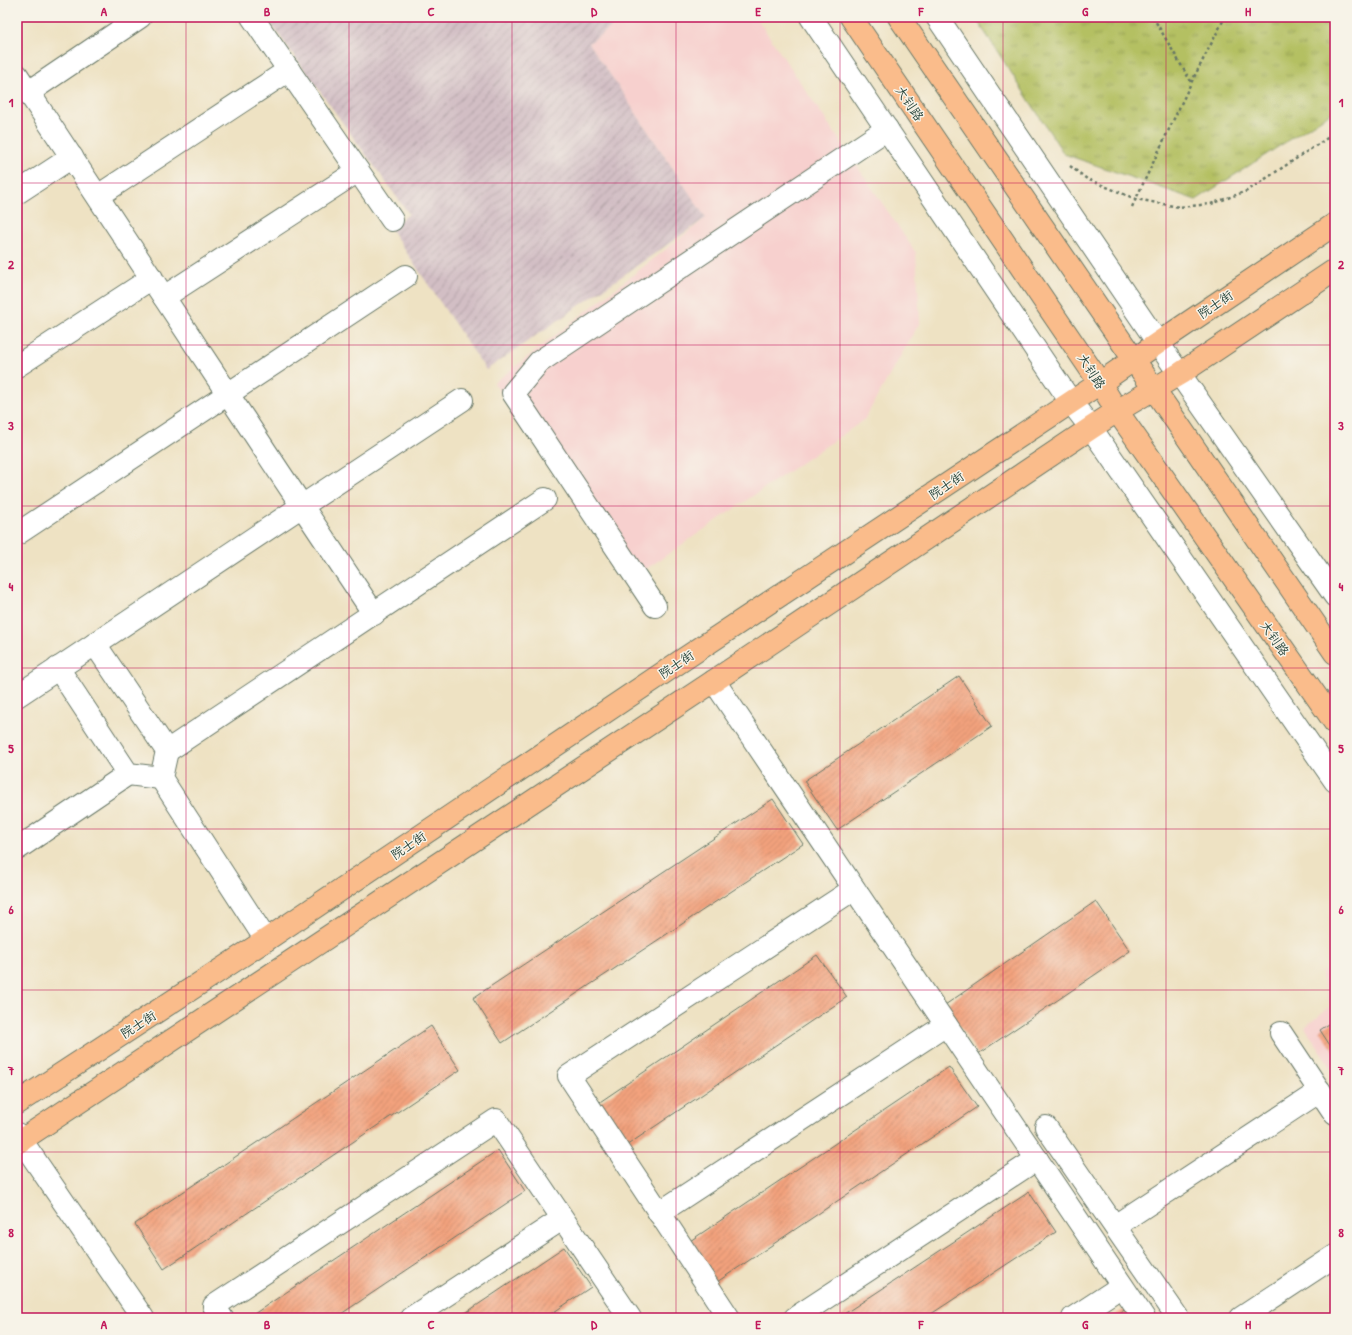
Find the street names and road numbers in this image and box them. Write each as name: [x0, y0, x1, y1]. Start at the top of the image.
street label: 大钊路: [892, 82, 928, 124]
street label: 院士街: [1194, 286, 1236, 322]
street label: 大钊路: [1074, 350, 1110, 392]
street label: 院士街: [925, 467, 967, 503]
street label: 大钊路: [1256, 617, 1294, 659]
street label: 院士街: [655, 646, 697, 682]
street label: 院士街: [387, 827, 429, 863]
street label: 院士街: [117, 1006, 159, 1042]

